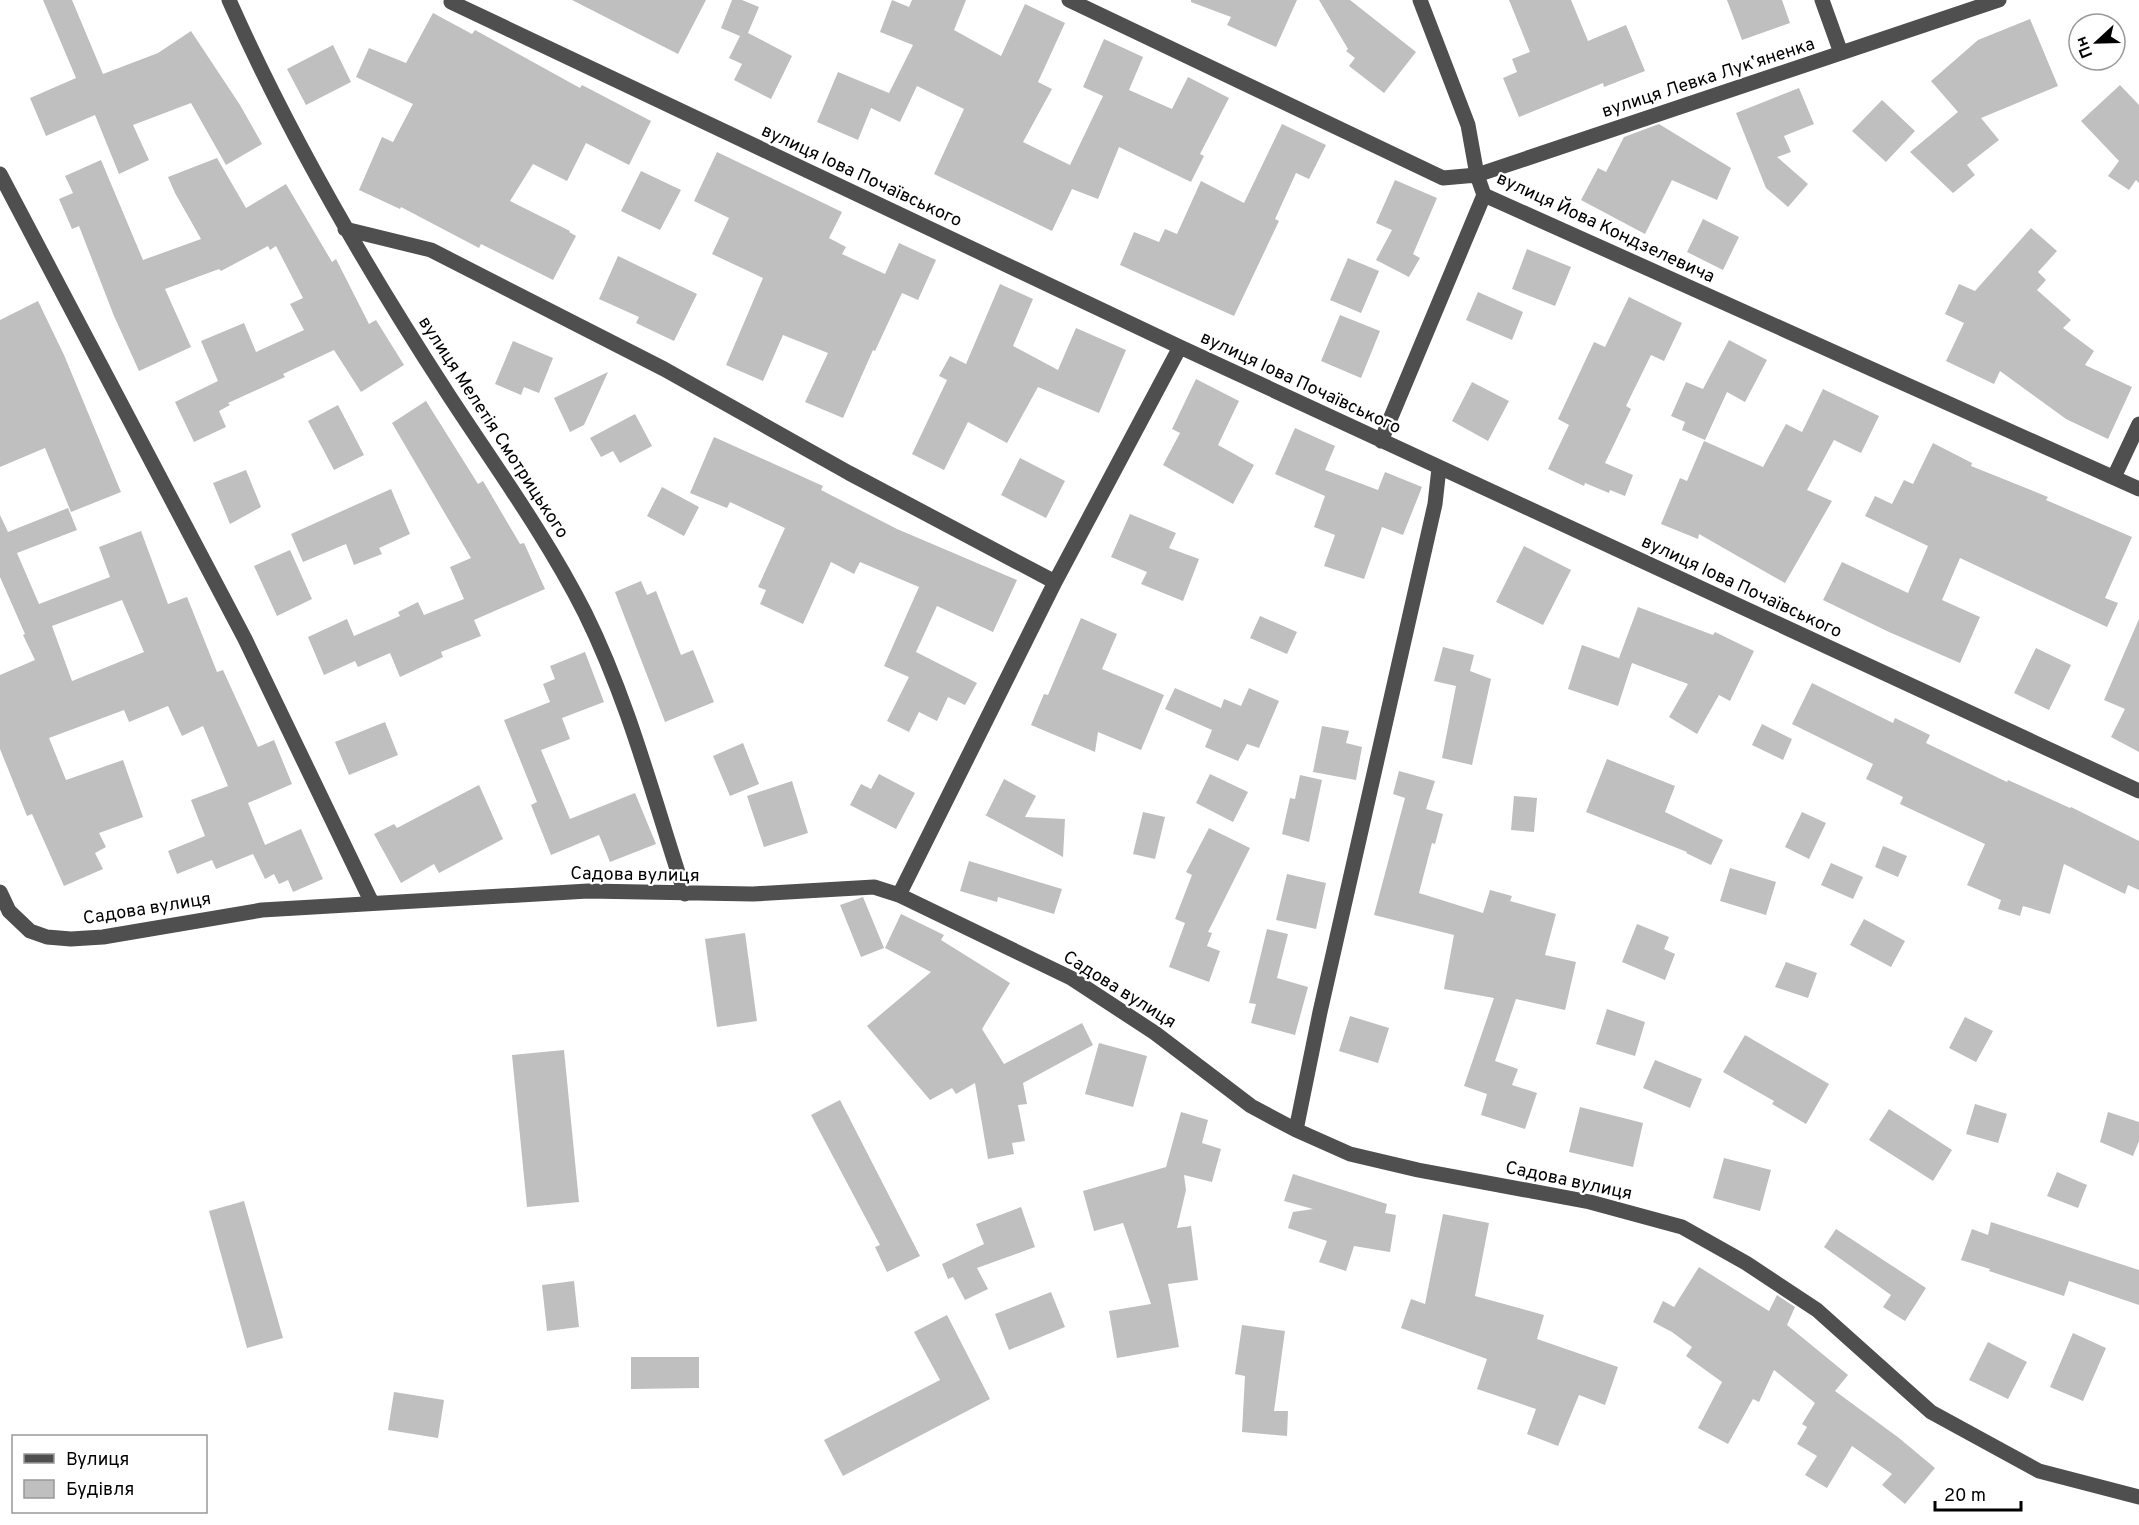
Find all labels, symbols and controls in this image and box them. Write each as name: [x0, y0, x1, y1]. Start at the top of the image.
north arrow: [2067, 12, 2127, 72]
street label: вулиця Левка Лукʼяненка: [1599, 33, 1818, 124]
text: Пн: [2072, 33, 2098, 61]
street label: вулиця Іова Почаївського: [757, 120, 965, 233]
street label: вулиця Йова Кондзелевича: [1493, 166, 1719, 289]
street label: вулиця Мелетія Смотрицького: [412, 312, 573, 543]
street label: вулиця Іова Почаївського: [1196, 327, 1404, 440]
street label: вулиця Іова Почаївського: [1637, 531, 1845, 644]
street label: Садова вулиця: [570, 863, 700, 888]
street label: Садова вулиця: [82, 888, 213, 931]
street label: Садова вулиця: [1058, 946, 1180, 1034]
street label: Садова вулиця: [1503, 1157, 1634, 1206]
legend: [12, 1435, 207, 1513]
text: Вулиця: [66, 1449, 129, 1472]
scale bar: [1935, 1474, 2020, 1512]
text: Будівля: [66, 1479, 134, 1502]
text: 20 m: [1944, 1485, 1986, 1508]

